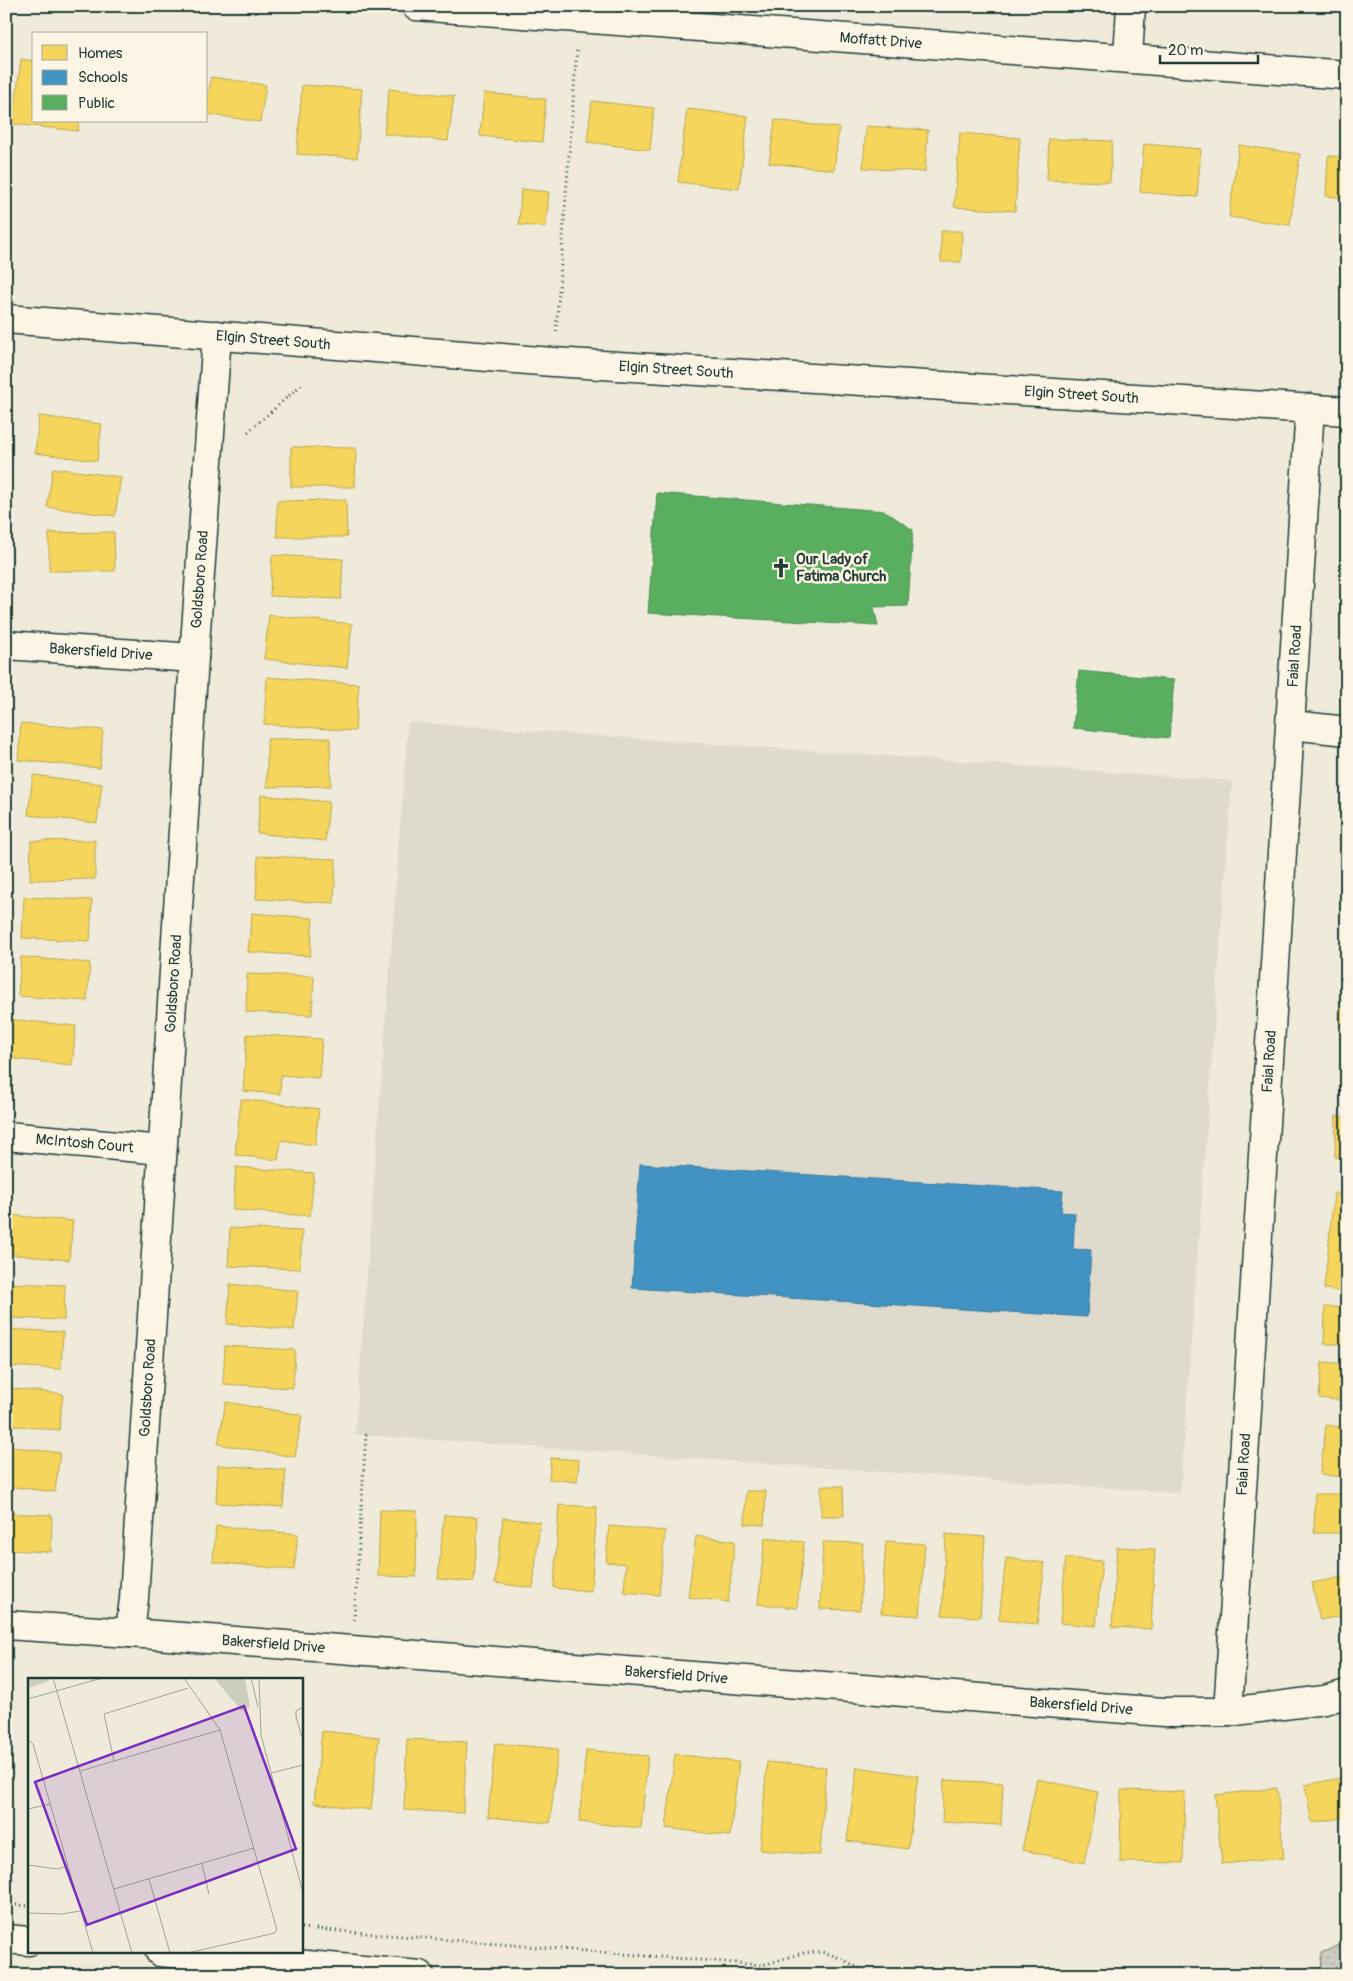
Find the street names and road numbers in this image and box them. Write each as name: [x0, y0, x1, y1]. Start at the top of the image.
street label: Moffatt Drive: [839, 28, 923, 54]
street label: Elgin Street South: [215, 327, 331, 354]
street label: Elgin Street South: [618, 357, 734, 383]
street label: Elgin Street South: [1023, 382, 1139, 408]
street label: Goldsboro Road: [187, 530, 213, 629]
street label: Faial Road: [1283, 624, 1306, 688]
street label: Bakersfield Drive: [48, 639, 154, 665]
street label: Goldsboro Road: [161, 934, 186, 1033]
street label: Faial Road: [1258, 1029, 1281, 1093]
street label: McIntosh Court: [35, 1130, 135, 1158]
street label: Goldsboro Road: [135, 1338, 161, 1437]
street label: Faial Road: [1233, 1433, 1256, 1496]
street label: Bakersfield Drive: [221, 1631, 326, 1658]
street label: Bakersfield Drive: [624, 1662, 729, 1689]
street label: Bakersfield Drive: [1029, 1693, 1134, 1720]

